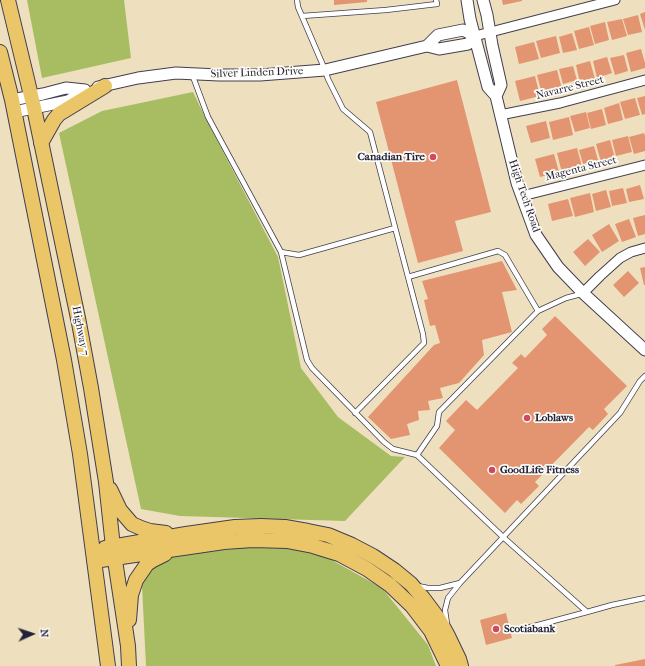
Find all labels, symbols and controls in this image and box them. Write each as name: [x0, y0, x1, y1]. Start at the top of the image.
street label: Silver Linden Drive: [210, 65, 304, 81]
street label: Navarre Street: [535, 73, 605, 103]
place label: Canadian Tire: [357, 150, 425, 164]
marker: Canadian Tire: [428, 152, 438, 162]
street label: Magenta Street: [544, 154, 618, 184]
street label: High Tech Road: [505, 158, 543, 234]
street label: Highway 7: [69, 305, 91, 357]
place label: Loblaws: [535, 411, 573, 425]
marker: Loblaws: [522, 413, 532, 423]
place label: GoodLife Fitness: [500, 463, 579, 477]
marker: GoodLife Fitness: [487, 465, 497, 475]
north arrow: [12, 614, 52, 654]
place label: Scotiabank: [504, 622, 555, 636]
marker: Scotiabank: [491, 624, 501, 634]
text: N: [38, 629, 51, 638]

